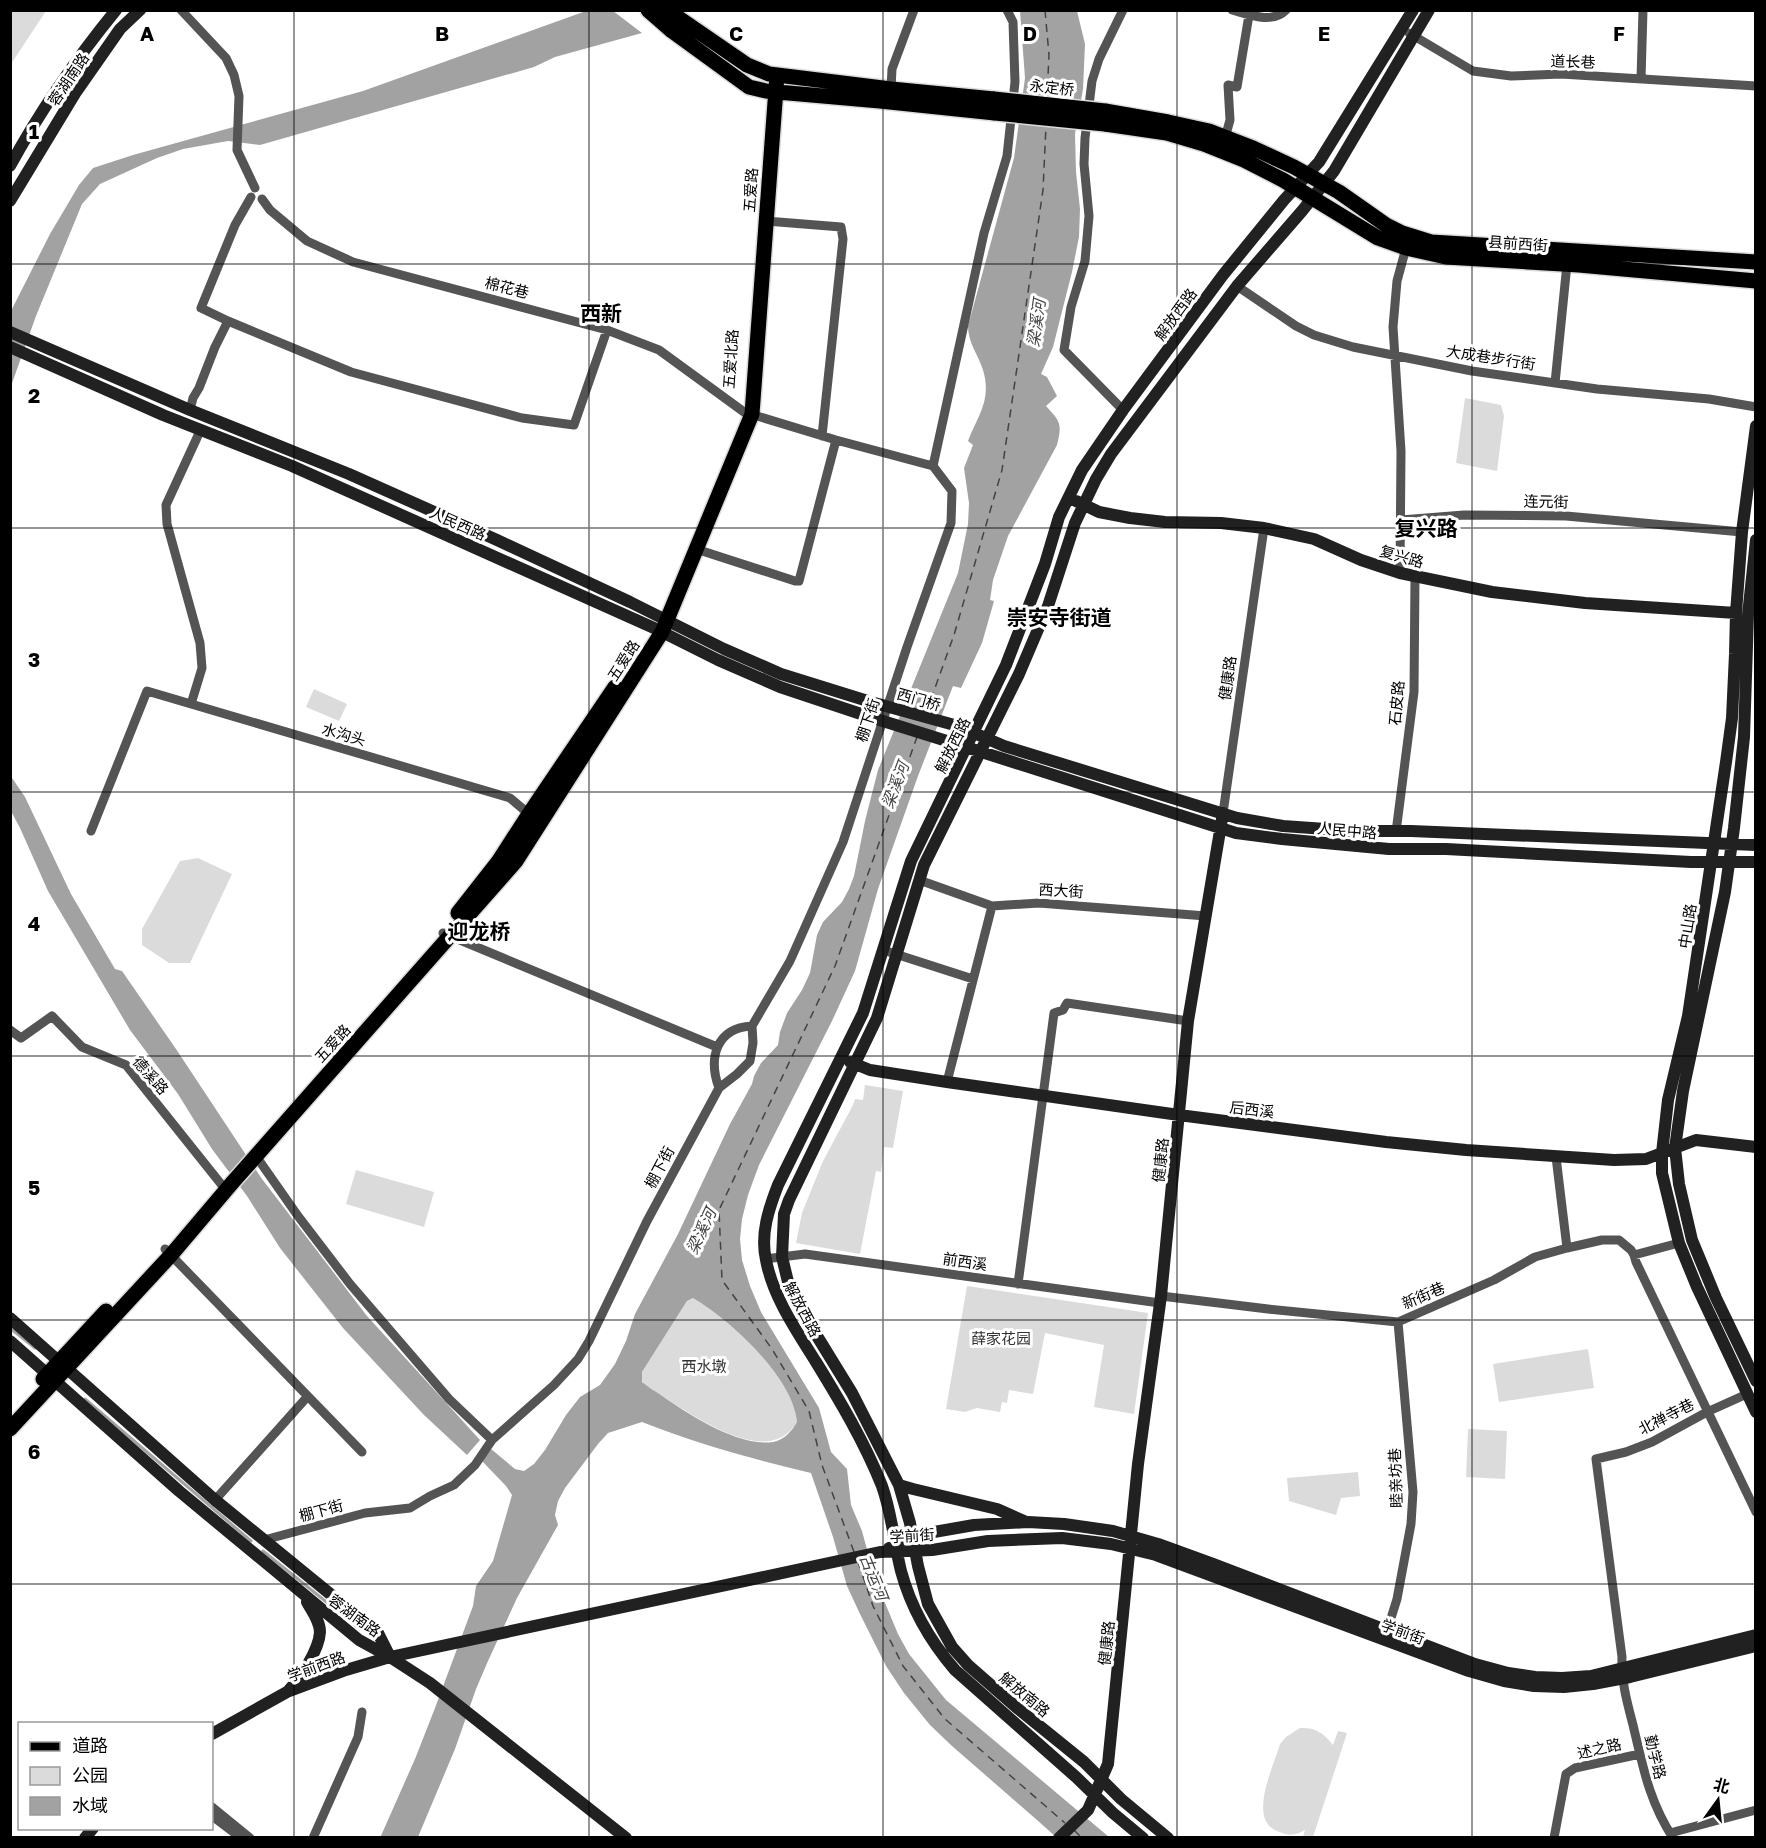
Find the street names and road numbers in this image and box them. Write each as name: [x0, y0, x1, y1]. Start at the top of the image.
street label: 蓉湖南路: [44, 49, 92, 109]
street label: 道长巷: [1550, 51, 1596, 71]
street label: 永定桥: [1029, 76, 1075, 98]
street label: 五爱路: [739, 167, 761, 213]
street label: 县前西街: [1487, 232, 1549, 254]
street label: 棉花巷: [483, 273, 531, 301]
street label: 解放西路: [1150, 284, 1200, 344]
street label: 五爱北路: [719, 328, 741, 390]
street label: 大成巷步行街: [1445, 341, 1537, 373]
street label: 连元街: [1523, 492, 1569, 510]
street label: 人民西路: [427, 503, 489, 543]
street label: 复兴路: [1378, 541, 1426, 571]
street label: 五爱路: [603, 636, 643, 684]
street label: 健康路: [1215, 654, 1239, 702]
street label: 石皮路: [1385, 680, 1407, 726]
street label: 西门桥: [895, 684, 943, 714]
street label: 棚下街: [851, 696, 883, 744]
street label: 解放西路: [931, 714, 973, 776]
street label: 水沟头: [320, 719, 368, 749]
street label: 人民中路: [1316, 818, 1378, 842]
street label: 西大街: [1038, 880, 1084, 900]
street label: 中山路: [1675, 902, 1699, 950]
street label: 五爱路: [310, 1020, 354, 1066]
street label: 德溪路: [129, 1052, 173, 1098]
street label: 后西溪: [1229, 1097, 1275, 1121]
street label: 健康路: [1149, 1137, 1171, 1183]
street label: 棚下街: [640, 1143, 678, 1191]
street label: 前西溪: [941, 1249, 989, 1273]
street label: 解放西路: [781, 1278, 825, 1340]
street label: 新街巷: [1399, 1278, 1447, 1312]
street label: 北禅寺巷: [1635, 1394, 1697, 1438]
street label: 睦亲坊巷: [1385, 1448, 1405, 1508]
street label: 棚下街: [297, 1495, 345, 1525]
street label: 学前街: [889, 1525, 935, 1545]
street label: 蓉湖南路: [325, 1590, 385, 1640]
street label: 学前街: [1379, 1615, 1427, 1647]
street label: 健康路: [1095, 1620, 1117, 1666]
street label: 学前西路: [285, 1647, 347, 1685]
street label: 解放南路: [996, 1668, 1054, 1720]
street label: 勤学路: [1642, 1733, 1670, 1781]
street label: 述之路: [1575, 1734, 1623, 1762]

